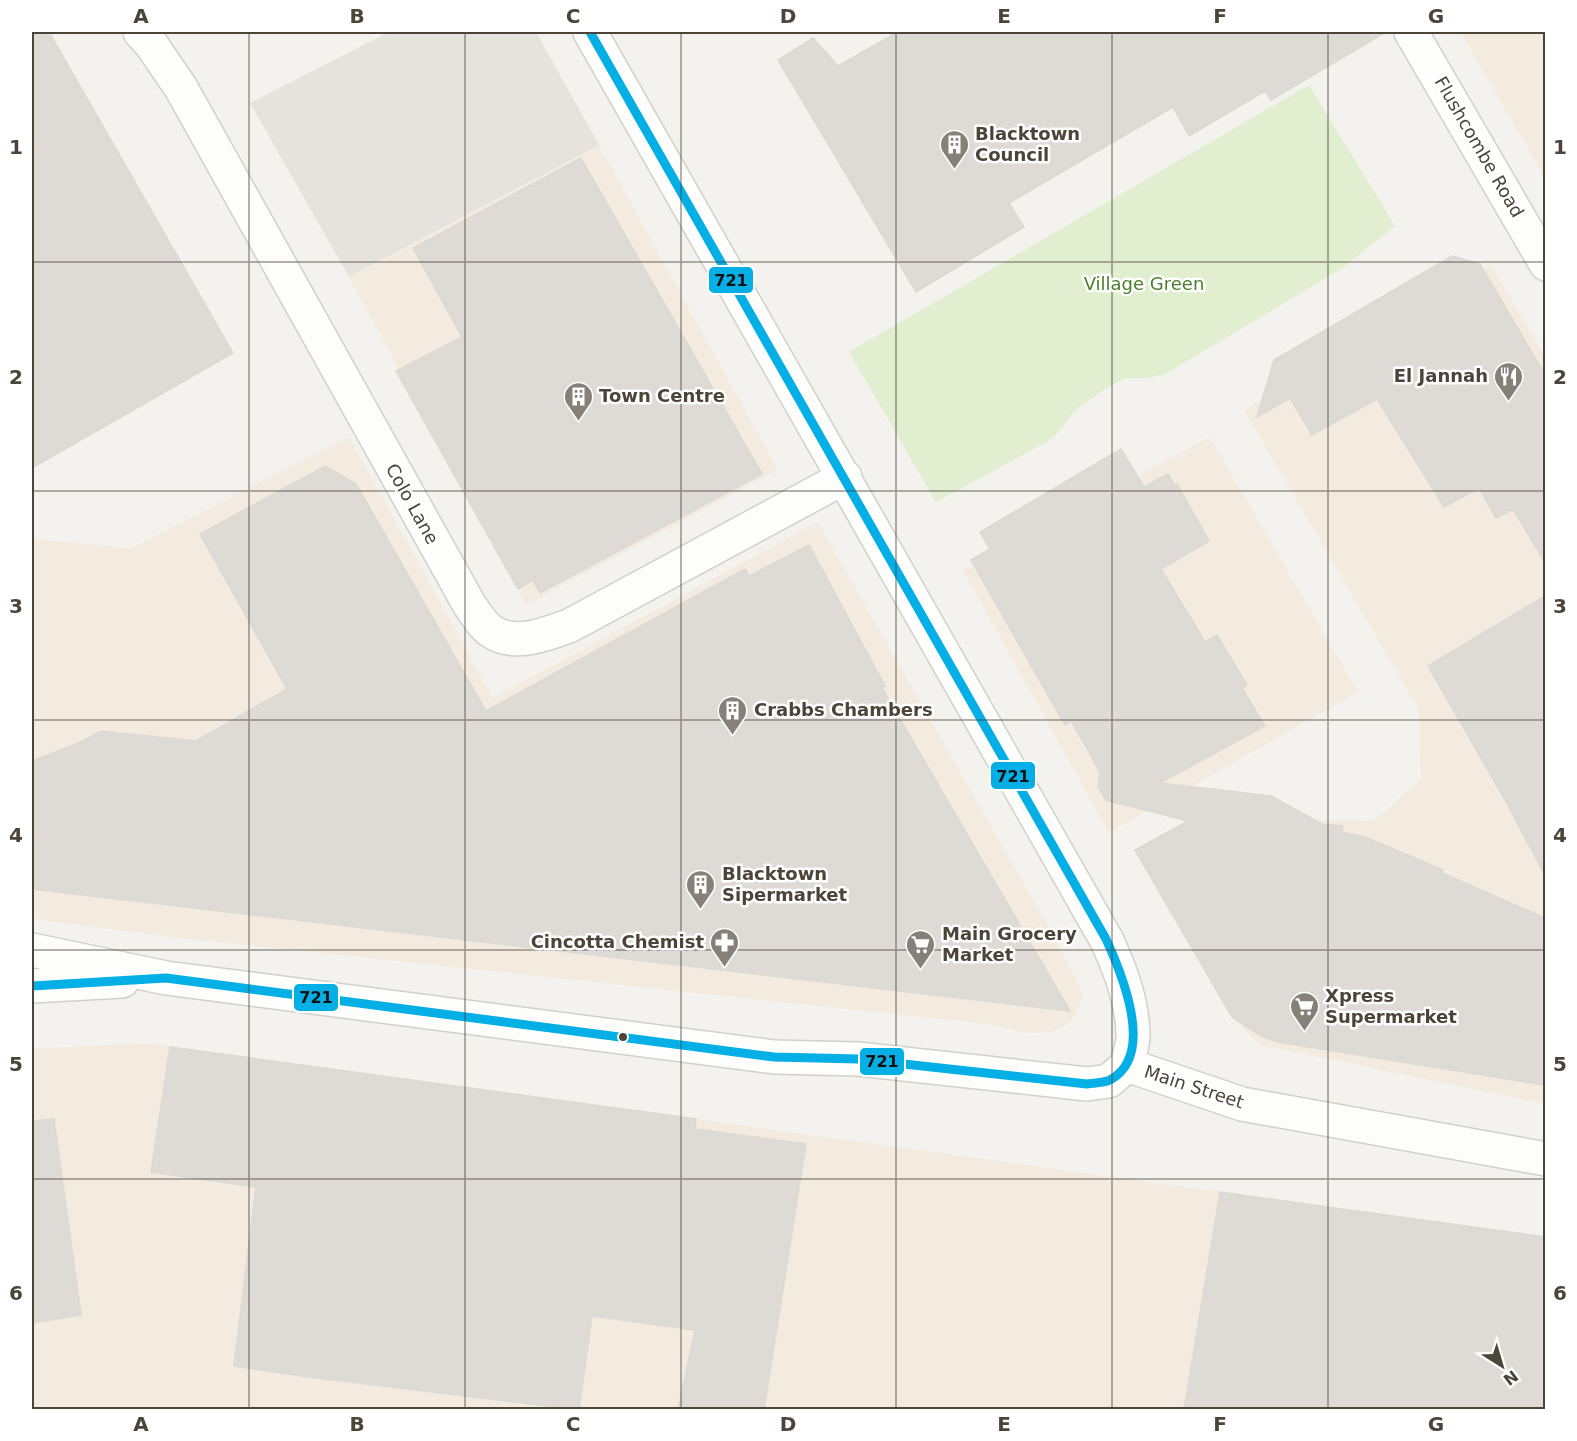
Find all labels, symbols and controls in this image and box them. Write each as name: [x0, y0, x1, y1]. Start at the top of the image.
text: A: [133, 4, 149, 28]
text: B: [349, 4, 365, 28]
text: C: [566, 4, 580, 28]
text: D: [780, 4, 796, 28]
text: E: [997, 4, 1011, 28]
text: F: [1213, 4, 1227, 28]
text: G: [1428, 4, 1444, 28]
street label: Flushcombe Road: [1430, 72, 1528, 221]
place label: Blacktown Council: [975, 123, 1080, 165]
building icon: Blacktown Council: [938, 128, 970, 170]
text: 1: [9, 135, 23, 159]
text: 1: [1553, 135, 1567, 159]
line badge: 721: [708, 266, 754, 294]
text: 721: [714, 271, 748, 290]
park label: Village Green: [1084, 273, 1204, 294]
restaurant icon: El Jannah: [1493, 360, 1525, 402]
text: 2: [9, 365, 23, 389]
place label: El Jannah: [1394, 365, 1488, 386]
text: 2: [1553, 365, 1567, 389]
building icon: Town Centre: [562, 380, 594, 422]
place label: Town Centre: [599, 385, 725, 406]
street label: Colo Lane: [382, 460, 443, 548]
text: 3: [9, 594, 23, 618]
text: 3: [1553, 594, 1567, 618]
building icon: Crabbs Chambers: [717, 694, 749, 736]
place label: Crabbs Chambers: [754, 699, 933, 720]
line badge: 721: [990, 761, 1036, 790]
text: 721: [996, 767, 1030, 786]
text: 4: [9, 823, 23, 847]
text: 4: [1553, 823, 1567, 847]
place label: Blacktown Sipermarket: [722, 863, 848, 905]
building icon: Blacktown Sipermarket: [685, 868, 717, 910]
place label: Main Grocery Market: [942, 923, 1077, 965]
pharmacy icon: Cincotta Chemist: [709, 926, 741, 968]
supermarket icon: Main Grocery Market: [905, 928, 937, 970]
place label: Cincotta Chemist: [531, 931, 704, 952]
line badge: 721: [293, 983, 339, 1012]
place label: Xpress Supermarket: [1325, 985, 1457, 1027]
text: 721: [299, 988, 333, 1007]
supermarket icon: Xpress Supermarket: [1288, 990, 1320, 1032]
unlabelled marker: [617, 1031, 629, 1043]
line badge: 721: [859, 1047, 905, 1076]
text: 5: [9, 1052, 23, 1076]
text: 721: [865, 1052, 899, 1071]
text: 5: [1553, 1052, 1567, 1076]
street label: Main Street: [1142, 1061, 1247, 1112]
text: 6: [9, 1281, 23, 1305]
text: 6: [1553, 1281, 1567, 1305]
north arrow: [1472, 1336, 1532, 1396]
text: N: [1500, 1366, 1522, 1389]
text: A: [133, 1412, 149, 1436]
text: B: [349, 1412, 365, 1436]
text: C: [566, 1412, 580, 1436]
text: D: [780, 1412, 796, 1436]
text: E: [997, 1412, 1011, 1436]
text: F: [1213, 1412, 1227, 1436]
text: G: [1428, 1412, 1444, 1436]

